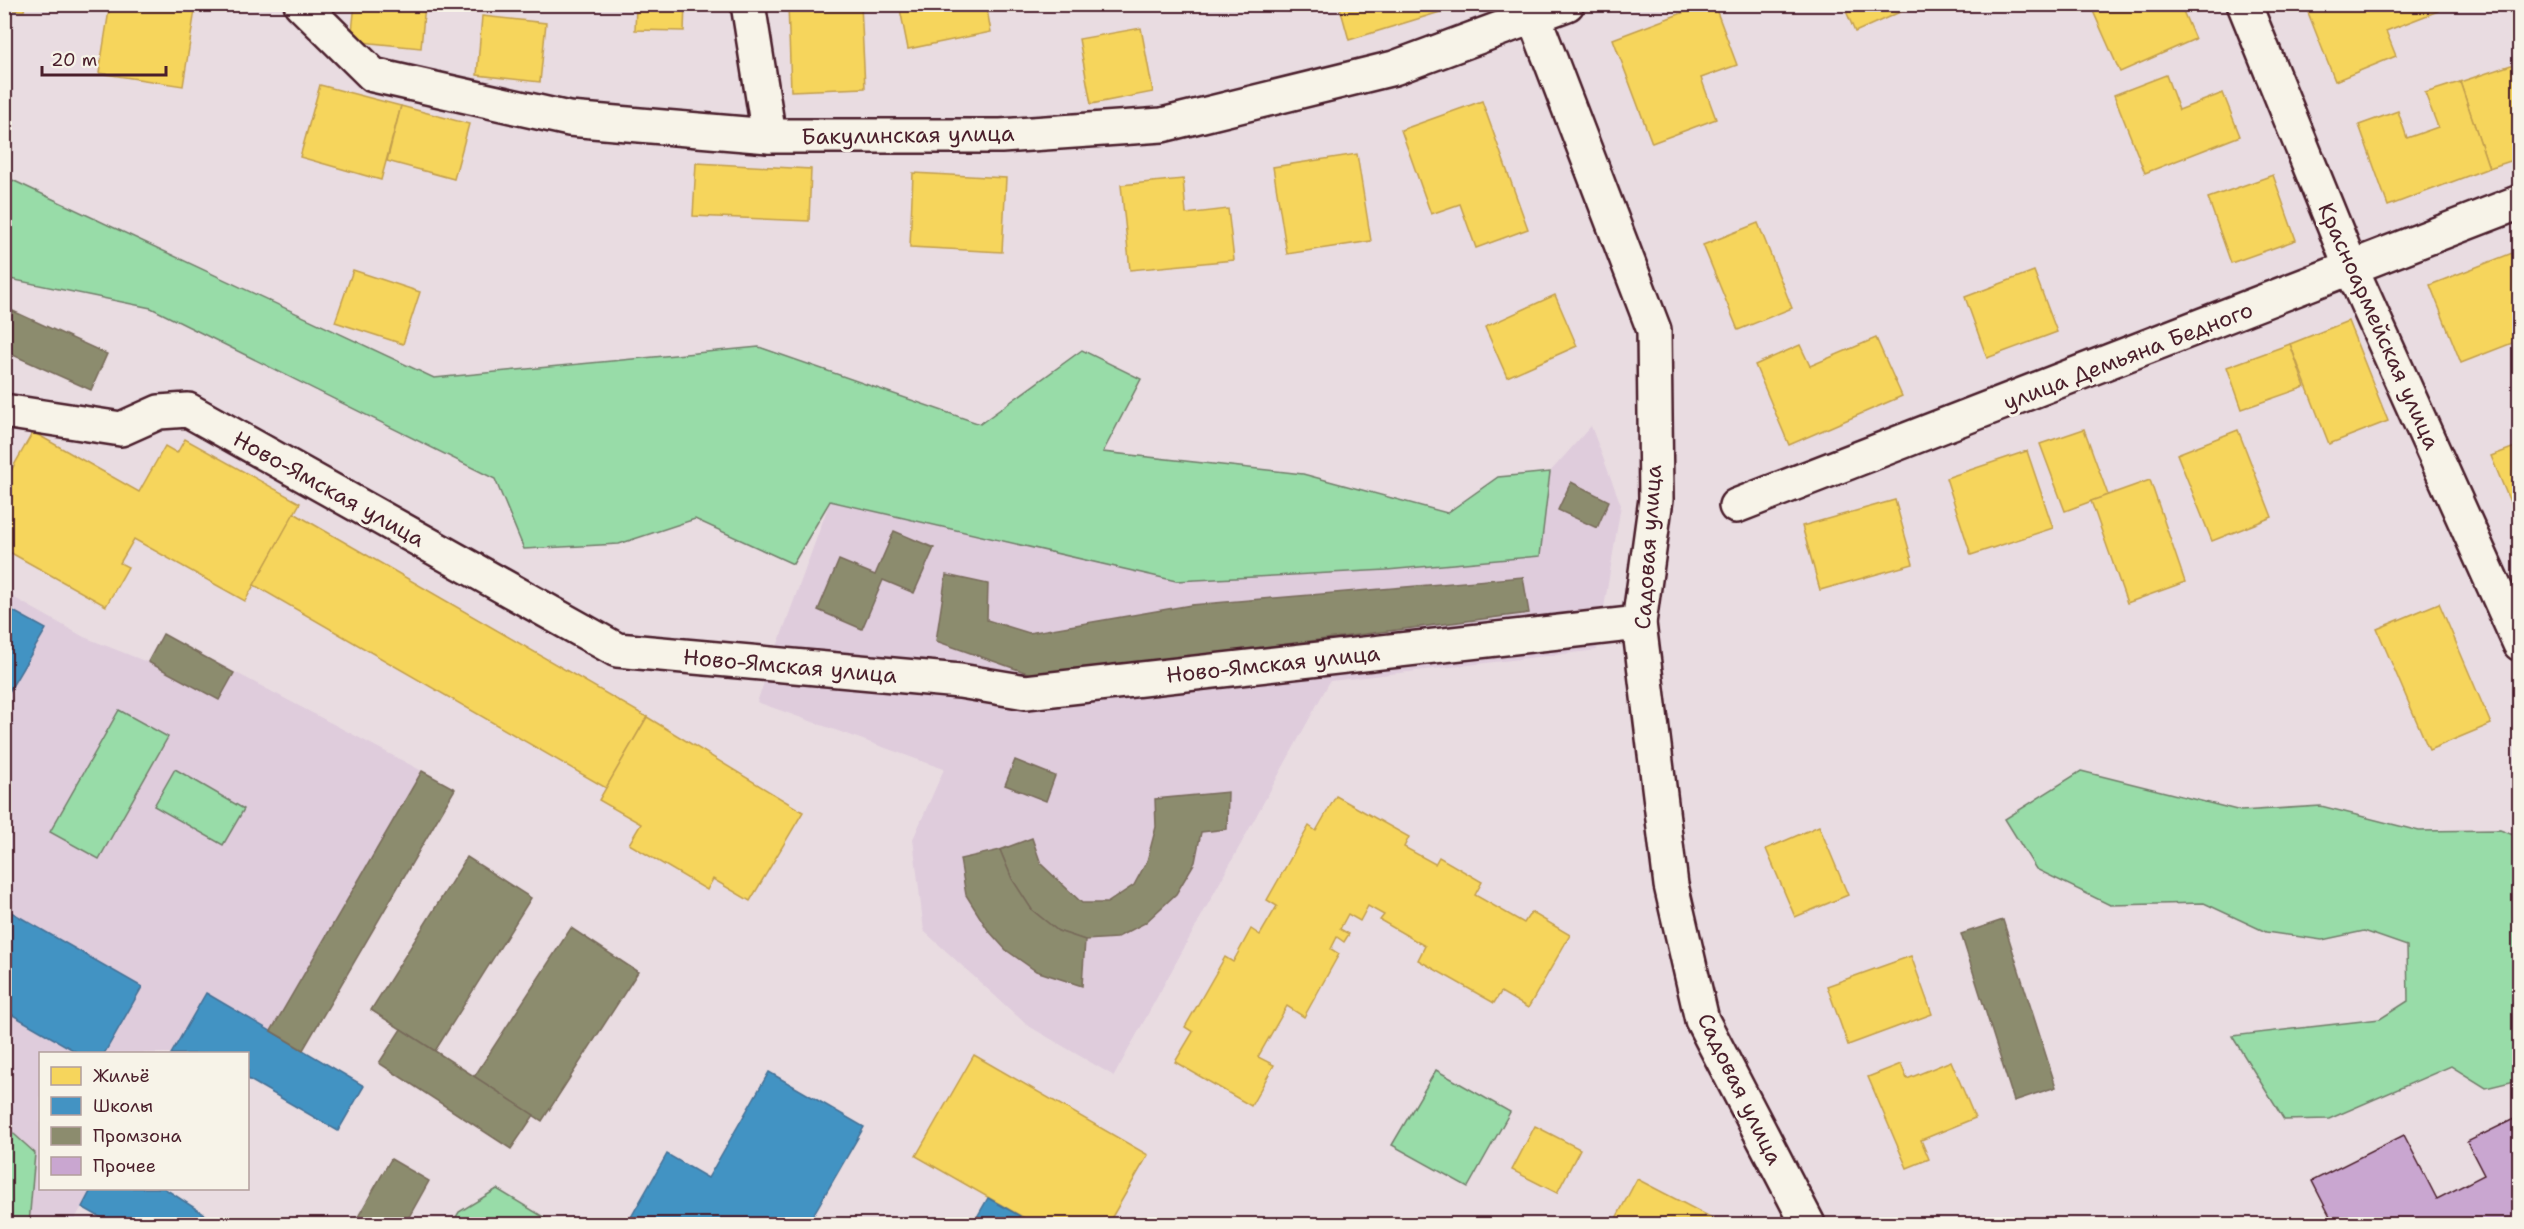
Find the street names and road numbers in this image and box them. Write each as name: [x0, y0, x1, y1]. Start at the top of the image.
street label: Бакулинская улица: [801, 119, 1015, 151]
street label: Красноармейская улица: [2311, 198, 2447, 454]
street label: улица Демьяна Бедного: [1999, 295, 2257, 417]
street label: Ново-Ямская улица: [228, 424, 430, 554]
street label: Садовая улица: [1628, 463, 1668, 630]
street label: Ново-Ямская улица: [1165, 638, 1382, 690]
street label: Ново-Ямская улица: [682, 642, 899, 690]
street label: Садовая улица: [1691, 1008, 1789, 1170]

